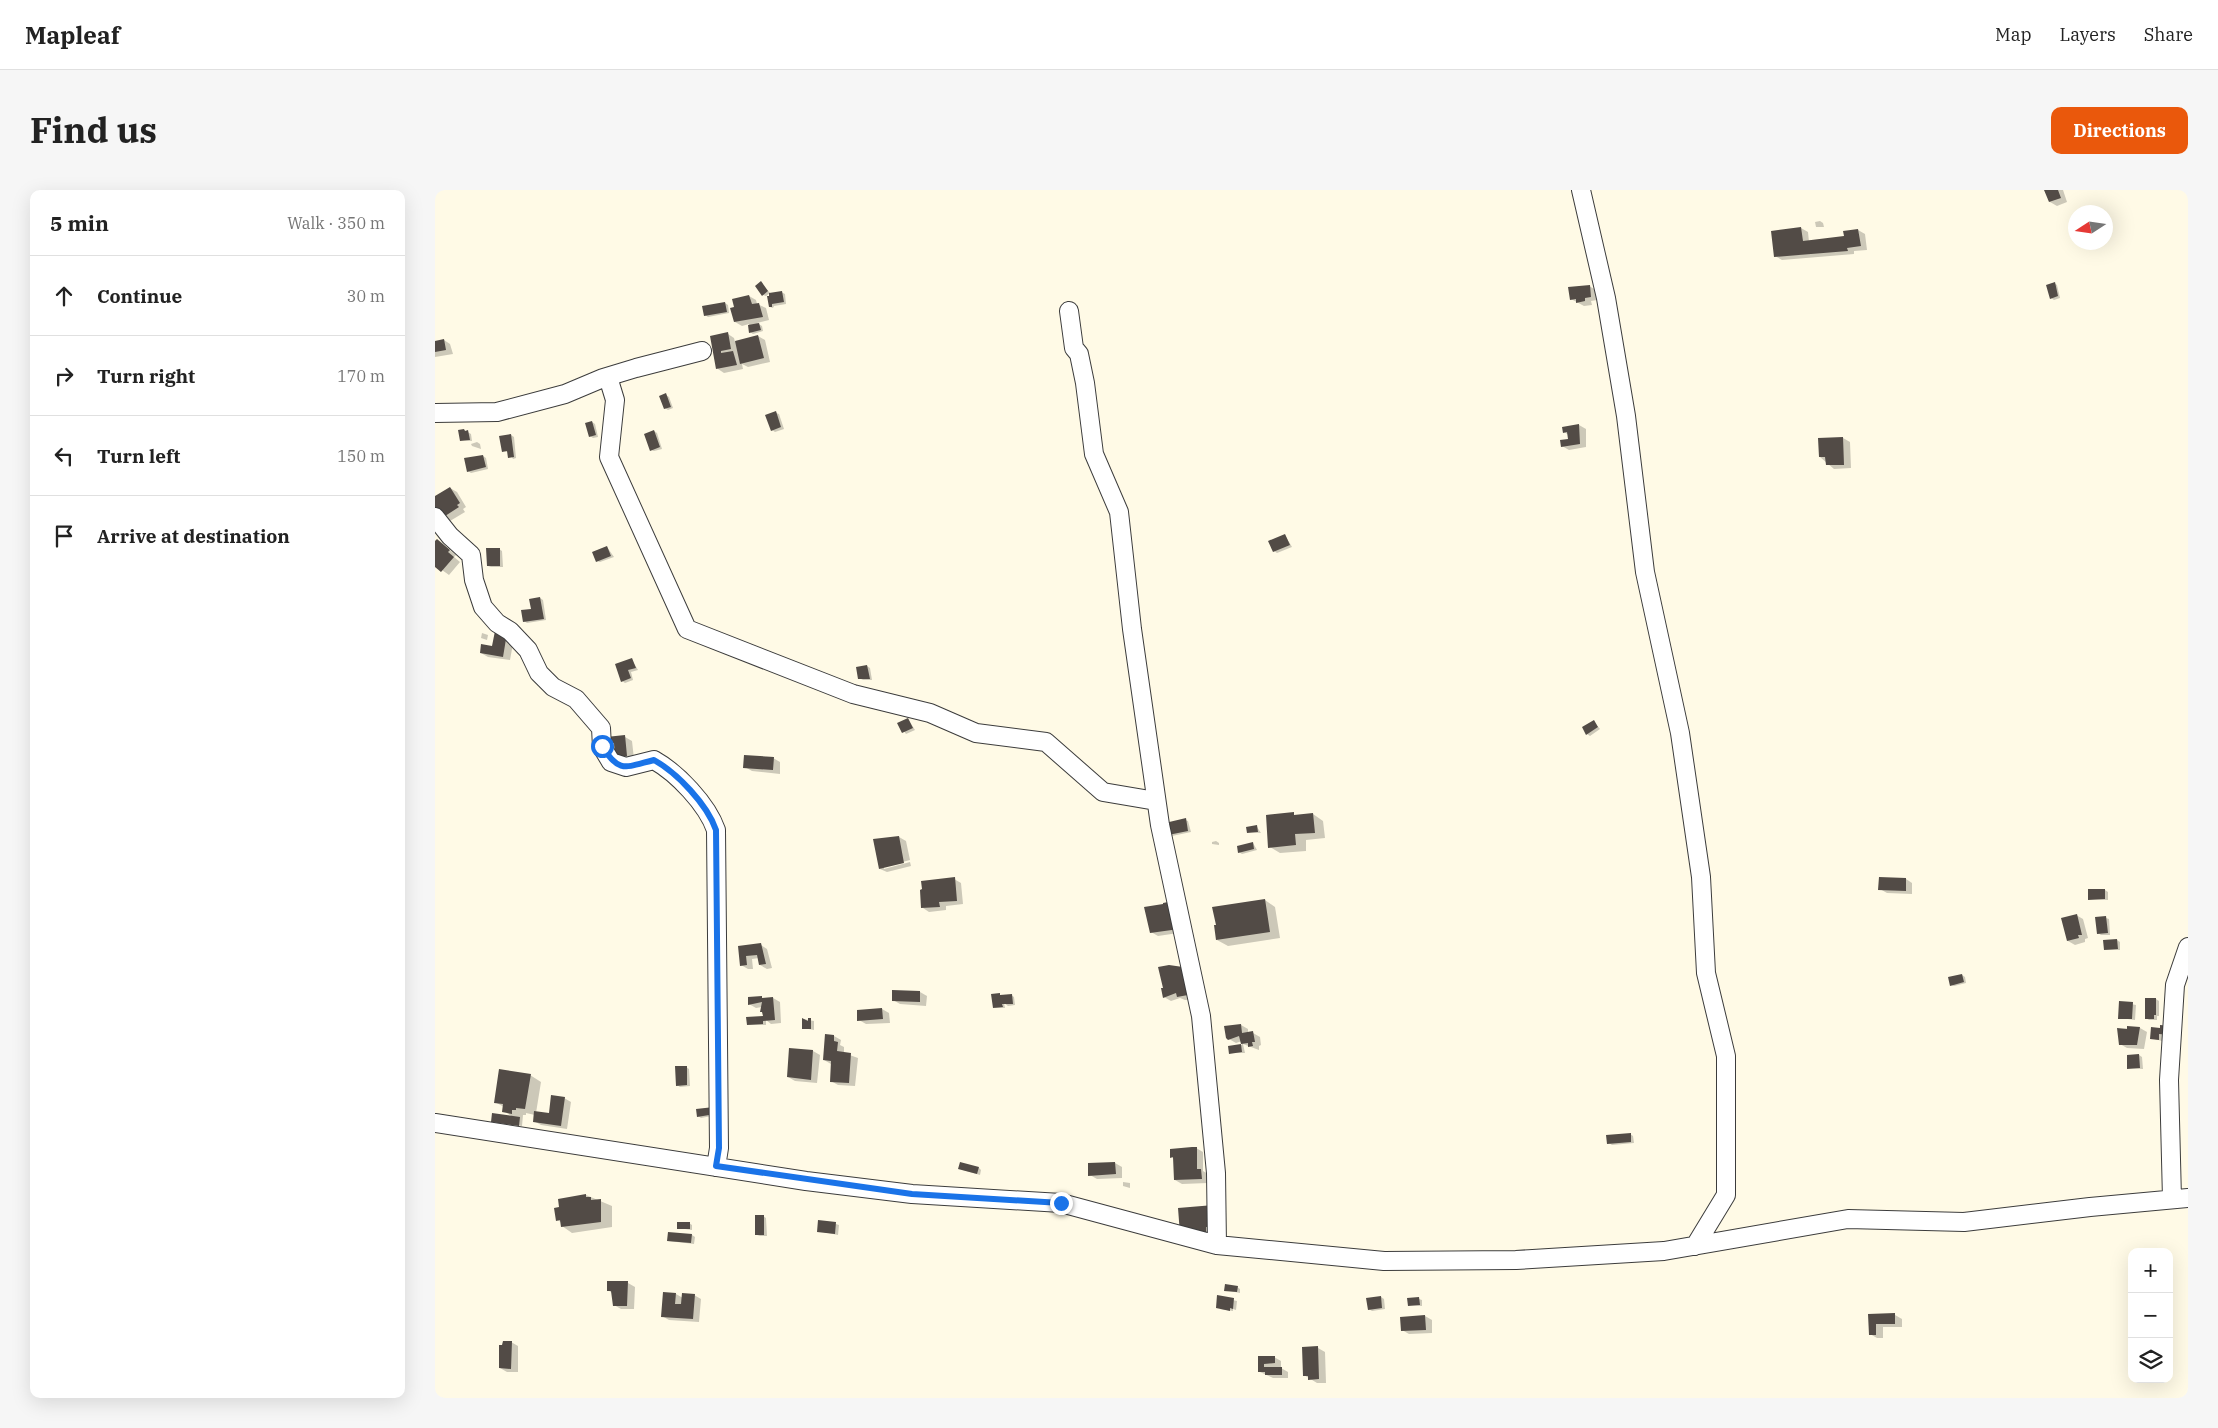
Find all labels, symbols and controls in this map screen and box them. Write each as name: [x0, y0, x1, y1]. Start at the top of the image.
text: Mapleaf: [25, 19, 120, 51]
text: Map: [1995, 23, 2032, 46]
text: Layers: [2060, 23, 2116, 46]
text: Share: [2144, 23, 2193, 46]
text: Find us: [30, 107, 157, 153]
button: Directions: [2051, 107, 2188, 154]
north arrow: [2068, 205, 2113, 250]
text: 5 min: [50, 209, 109, 237]
text: Walk · 350 m: [287, 213, 385, 233]
icon: ahead: [50, 282, 78, 310]
text: Continue: [97, 284, 182, 308]
text: 30 m: [347, 286, 385, 306]
icon: right: [50, 362, 78, 390]
text: Turn right: [97, 364, 195, 388]
text: 170 m: [337, 366, 385, 386]
icon: left: [50, 442, 78, 470]
text: Turn left: [97, 444, 180, 468]
text: 150 m: [337, 446, 385, 466]
icon: arrive: [50, 522, 78, 550]
text: Arrive at destination: [97, 524, 290, 548]
route start: [591, 735, 614, 758]
route end: [1050, 1192, 1073, 1215]
map controls: [2128, 1248, 2173, 1383]
button: +: [2128, 1248, 2173, 1293]
button: −: [2128, 1293, 2173, 1338]
button: layers: [2128, 1338, 2173, 1383]

